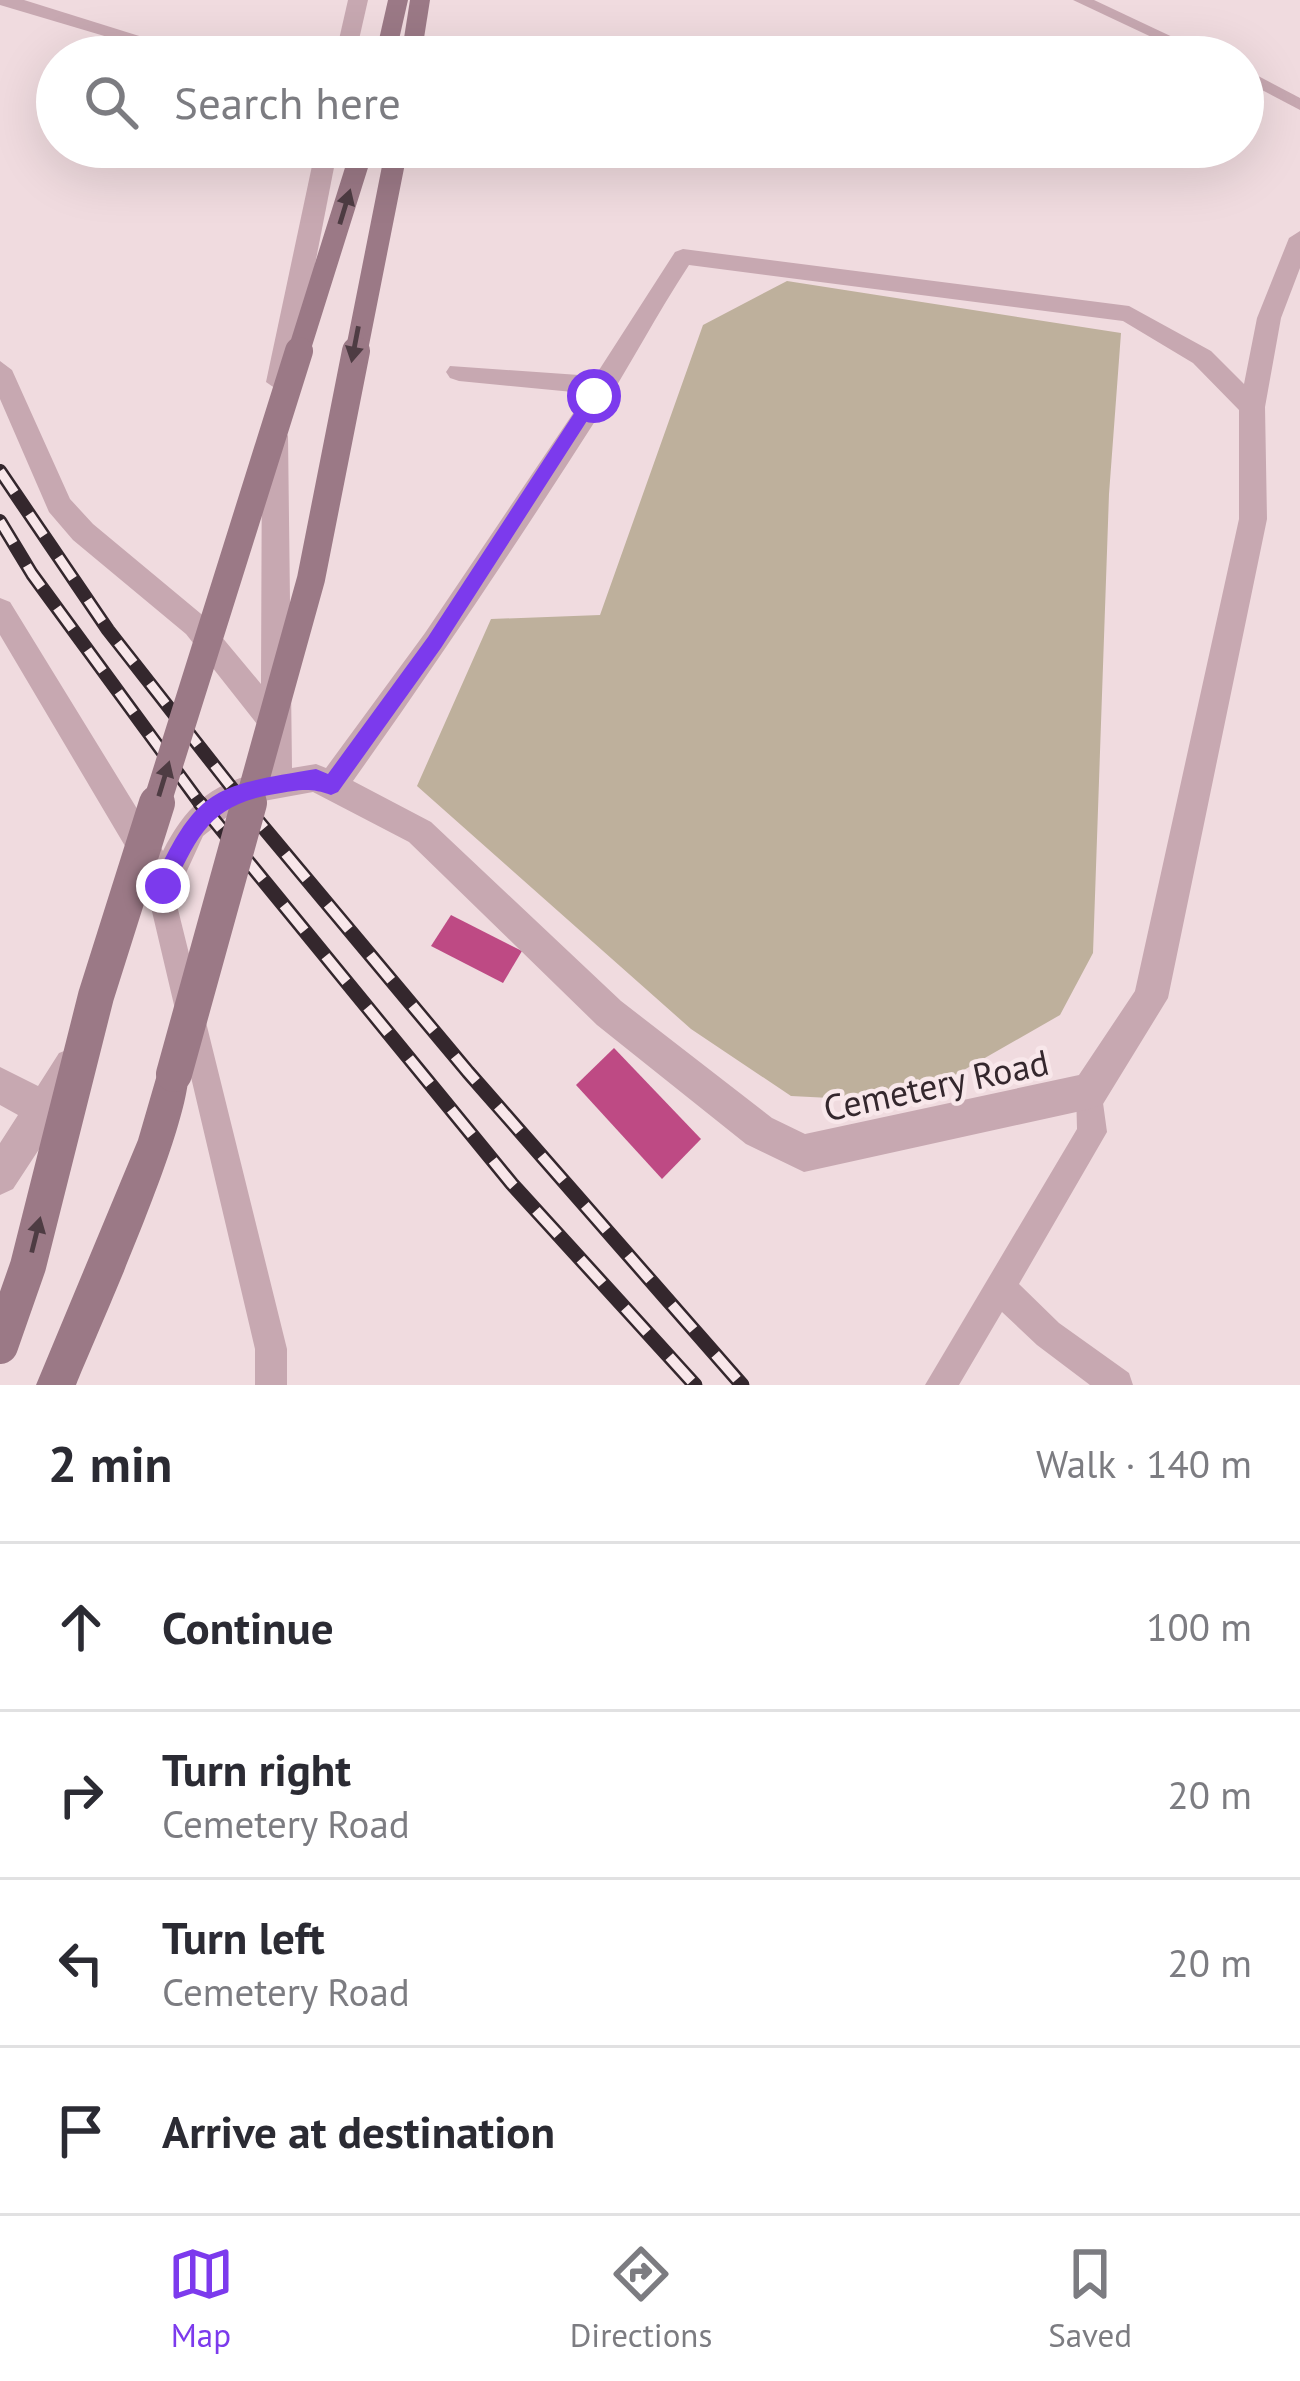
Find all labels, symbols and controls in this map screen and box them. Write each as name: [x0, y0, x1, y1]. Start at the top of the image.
search box: [36, 36, 1264, 168]
icon: search: [78, 69, 144, 135]
text: Search here: [174, 73, 401, 131]
one-way arrow: [337, 188, 355, 225]
one-way arrow: [345, 325, 364, 363]
route start: [567, 369, 621, 423]
one-way arrow: [156, 760, 175, 797]
route end: [136, 859, 190, 913]
street label: Cemetery Road: [819, 1038, 1053, 1131]
one-way arrow: [27, 1217, 46, 1254]
text: 2 min: [48, 1430, 172, 1496]
text: Walk · 140 m: [1036, 1438, 1252, 1489]
icon: ahead: [48, 1594, 114, 1660]
text: Continue: [162, 1598, 334, 1656]
text: 100 m: [1146, 1601, 1252, 1652]
text: Turn right: [162, 1740, 351, 1798]
icon: right: [48, 1762, 114, 1828]
text: 20 m: [1167, 1769, 1252, 1820]
text: Cemetery Road: [162, 1798, 410, 1849]
text: Turn left: [162, 1908, 325, 1966]
icon: left: [48, 1930, 114, 1996]
text: 20 m: [1167, 1937, 1252, 1988]
text: Cemetery Road: [162, 1966, 410, 2017]
icon: arrive: [48, 2098, 114, 2164]
text: Arrive at destination: [162, 2102, 555, 2160]
tab: Map: [168, 2241, 234, 2356]
tab: Directions: [570, 2241, 712, 2356]
tab: Saved: [1048, 2241, 1132, 2356]

